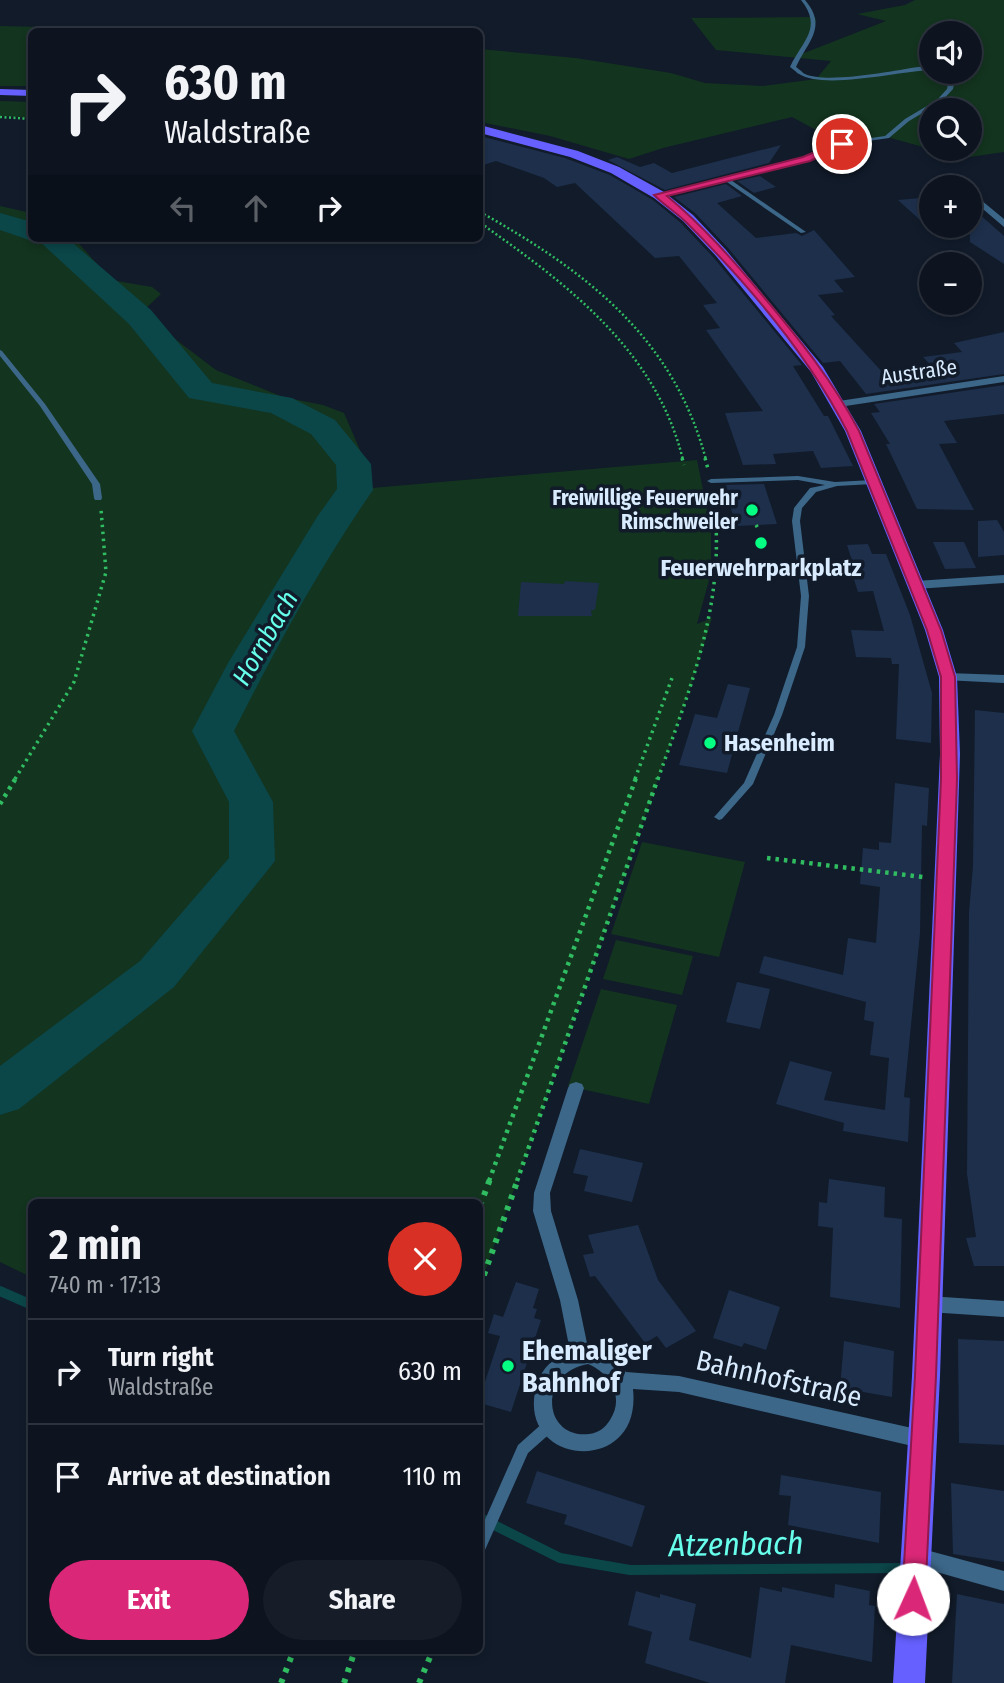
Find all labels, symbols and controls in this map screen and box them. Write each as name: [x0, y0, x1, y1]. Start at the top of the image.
map controls: [919, 21, 982, 315]
button: sound: [919, 21, 982, 84]
text: 630 m: [164, 53, 287, 112]
icon: right: [49, 56, 140, 147]
button: search: [919, 98, 982, 161]
text: Waldstraße: [164, 113, 311, 151]
pin: [812, 114, 872, 174]
icon: arrive: [823, 125, 861, 163]
button: +: [919, 175, 982, 238]
icon: left: [164, 189, 202, 227]
icon: ahead: [237, 189, 275, 227]
icon: right: [310, 189, 348, 227]
button: −: [919, 252, 982, 315]
street label: Austraße: [879, 354, 959, 390]
place label: Freiwillige Feuerwehr Rimschweiler: [552, 485, 738, 535]
marker: Freiwillige Feuerwehr Rimschweiler: [744, 502, 760, 518]
marker: Feuerwehrparkplatz: [753, 535, 769, 551]
place label: Feuerwehrparkplatz: [661, 554, 861, 582]
water label: Hornbach: [226, 586, 305, 691]
place label: Hasenheim: [724, 729, 835, 757]
marker: Hasenheim: [702, 735, 718, 751]
text: 2 min: [49, 1220, 142, 1270]
button: close: [388, 1222, 462, 1296]
text: 740 m · 17:13: [49, 1271, 161, 1299]
place label: Ehemaliger Bahnhof: [522, 1334, 653, 1399]
text: Turn right: [108, 1342, 214, 1373]
street label: Bahnhofstraße: [693, 1343, 865, 1414]
icon: right: [49, 1353, 87, 1391]
text: 630 m: [398, 1356, 462, 1387]
marker: Ehemaliger Bahnhof: [500, 1358, 516, 1374]
text: Waldstraße: [108, 1373, 213, 1401]
icon: arrive: [49, 1458, 87, 1496]
text: Arrive at destination: [108, 1461, 331, 1492]
text: 110 m: [402, 1461, 462, 1492]
water label: Atzenbach: [667, 1524, 804, 1564]
button: Exit: [49, 1560, 249, 1640]
button: Share: [263, 1560, 462, 1640]
position arrow: [876, 1562, 950, 1636]

